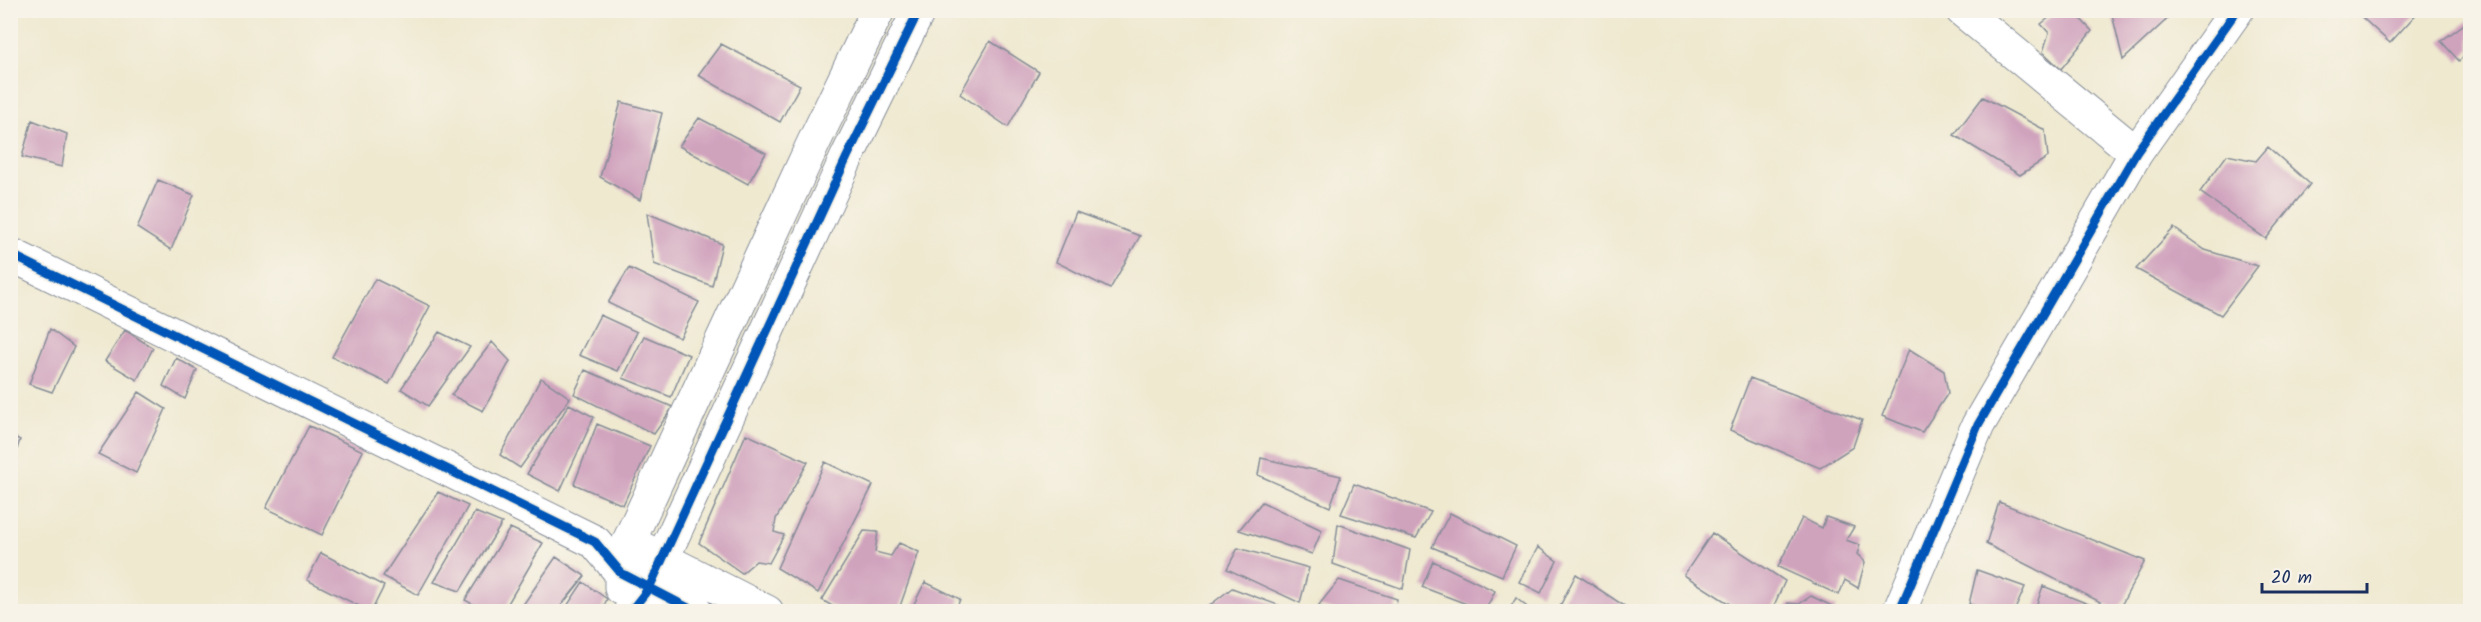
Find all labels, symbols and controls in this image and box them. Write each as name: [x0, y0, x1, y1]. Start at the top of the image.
scale bar: [2262, 556, 2367, 594]
text: 20 m: [2271, 564, 2312, 593]

